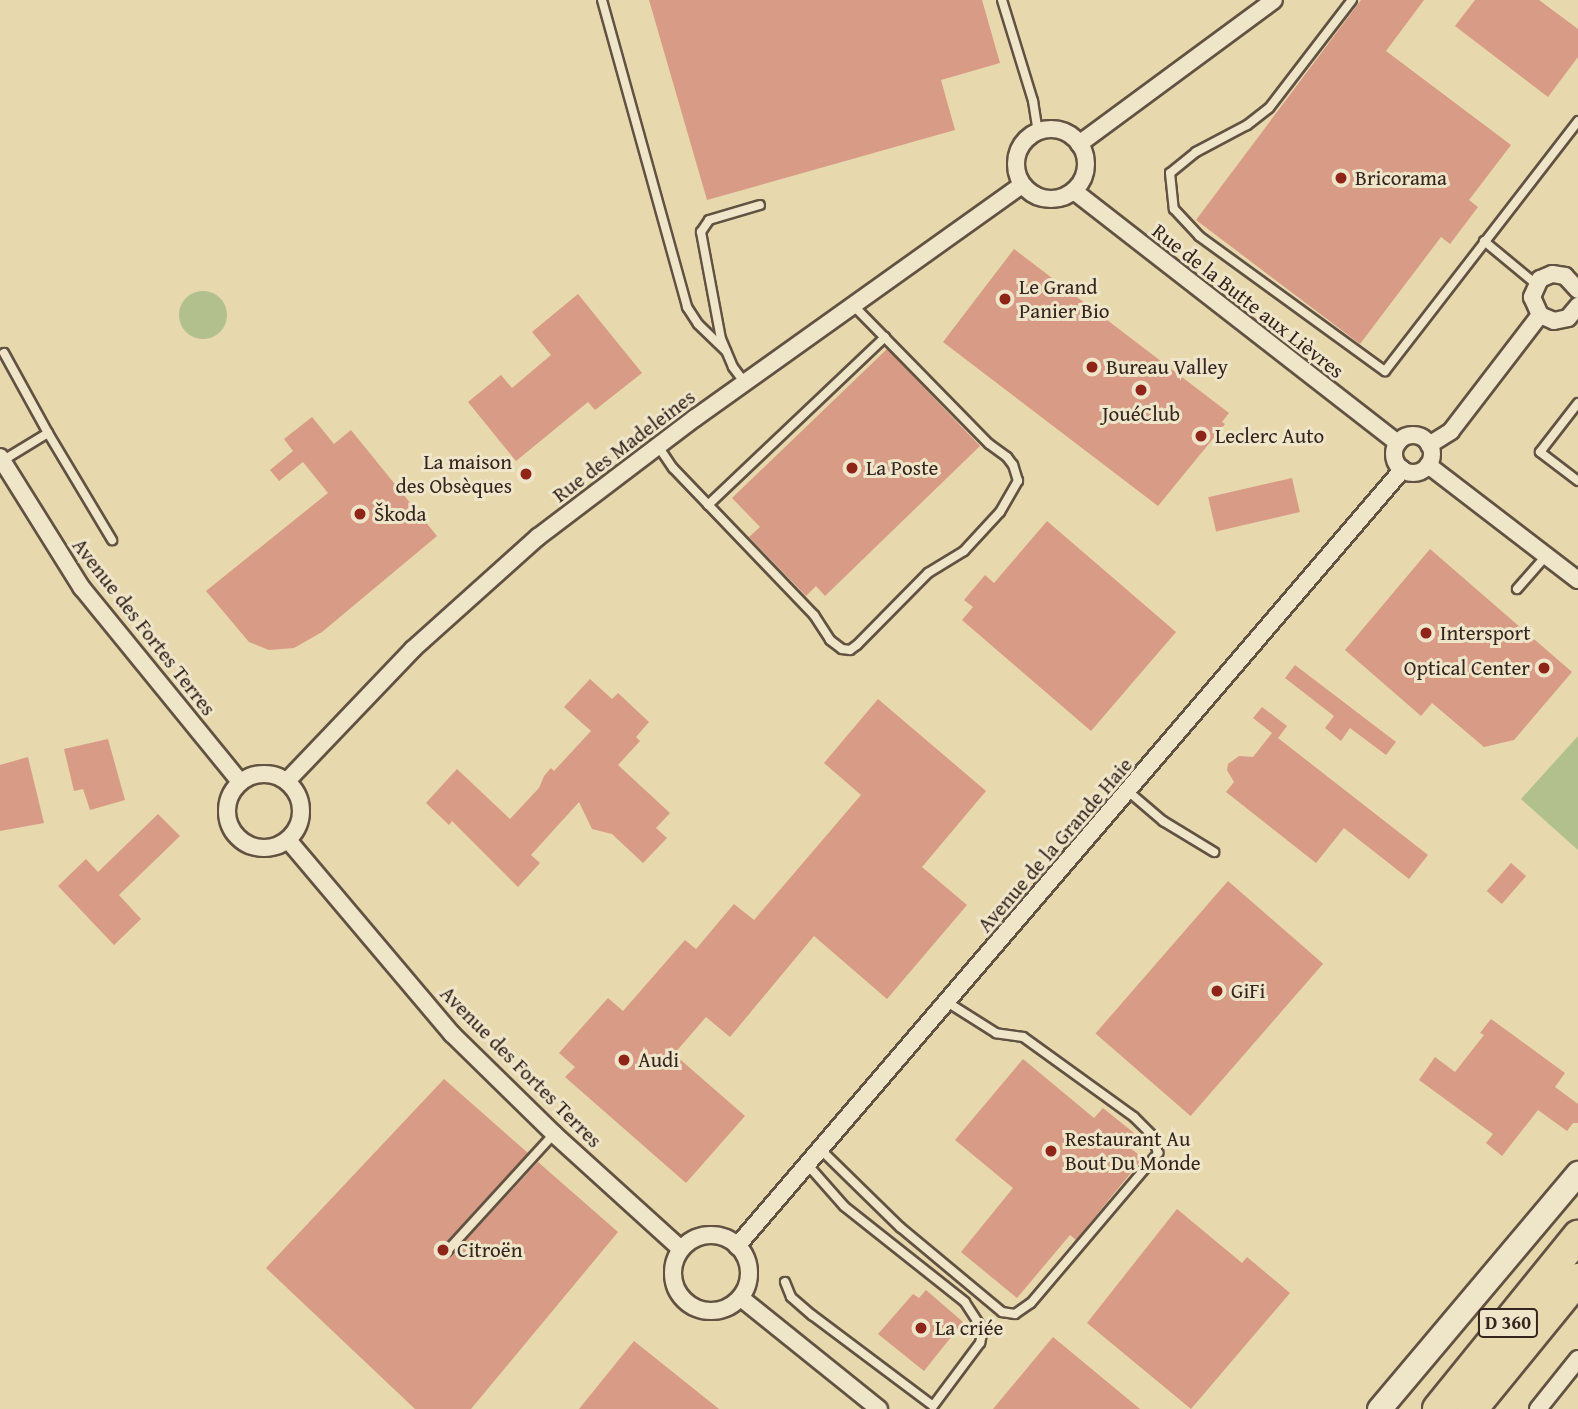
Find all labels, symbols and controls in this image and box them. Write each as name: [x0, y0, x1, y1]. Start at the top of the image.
place label: Bricorama: [1355, 165, 1447, 191]
marker: Bricorama: [1333, 170, 1349, 186]
street label: Rue de la Butte aux Lièvres: [1147, 218, 1349, 384]
place label: Le Grand Panier Bio: [1019, 274, 1110, 324]
marker: Le Grand Panier Bio: [997, 291, 1013, 307]
place label: Bureau Valley: [1106, 354, 1228, 380]
marker: Bureau Valley: [1084, 359, 1100, 375]
marker: JouéClub: [1133, 382, 1149, 398]
street label: Rue des Madeleines: [548, 384, 700, 508]
place label: JouéClub: [1102, 401, 1180, 427]
place label: Leclerc Auto: [1215, 423, 1324, 449]
marker: Leclerc Auto: [1193, 428, 1209, 444]
place label: La maison des Obsèques: [396, 449, 512, 499]
place label: La Poste: [866, 455, 938, 481]
marker: La Poste: [844, 460, 860, 476]
marker: La maison des Obsèques: [518, 466, 534, 482]
place label: Škoda: [374, 501, 426, 527]
marker: Škoda: [352, 506, 368, 522]
street label: Avenue des Fortes Terres: [67, 533, 221, 721]
place label: Intersport: [1440, 620, 1531, 646]
marker: Intersport: [1418, 625, 1434, 641]
place label: Optical Center: [1404, 655, 1530, 681]
marker: Optical Center: [1536, 660, 1552, 676]
street label: Avenue de la Grande Haie: [972, 753, 1138, 937]
place label: GiFi: [1231, 978, 1265, 1004]
street label: Avenue des Fortes Terres: [435, 981, 607, 1153]
marker: GiFi: [1209, 983, 1225, 999]
place label: Audi: [638, 1047, 679, 1073]
marker: Audi: [616, 1052, 632, 1068]
place label: Restaurant Au Bout Du Monde: [1065, 1126, 1201, 1176]
marker: Restaurant Au Bout Du Monde: [1043, 1143, 1059, 1159]
place label: Citroën: [457, 1237, 522, 1263]
marker: Citroën: [435, 1242, 451, 1258]
road number: D 360: [1476, 1308, 1540, 1338]
place label: La criée: [935, 1315, 1003, 1341]
marker: La criée: [913, 1320, 929, 1336]

